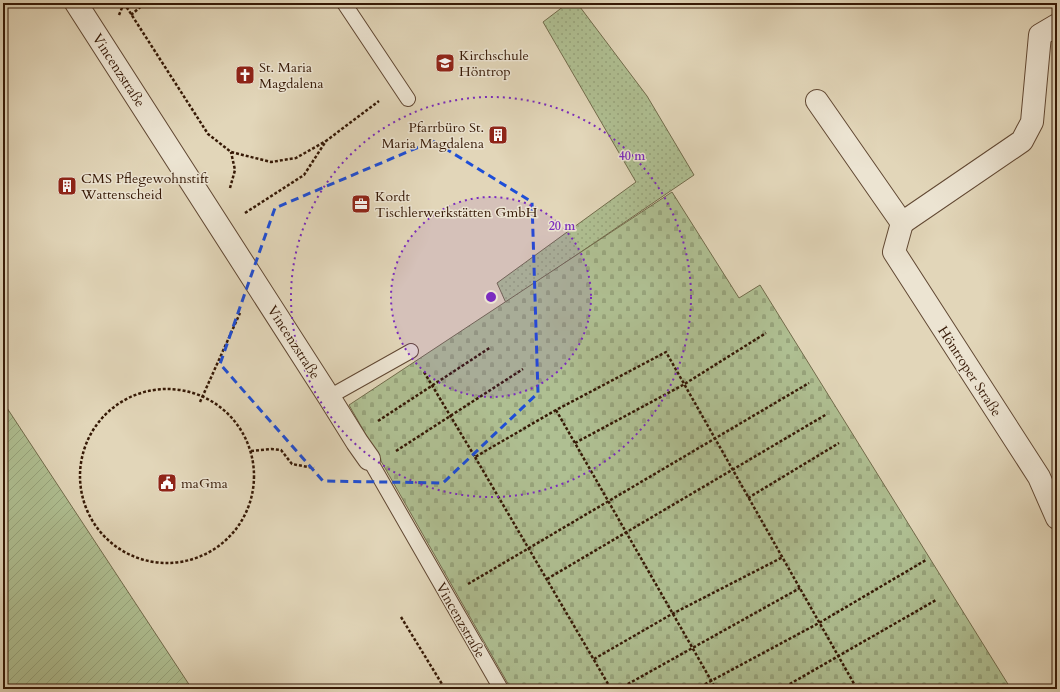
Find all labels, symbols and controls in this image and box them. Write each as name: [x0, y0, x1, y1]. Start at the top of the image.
street label: Vincenzstraße: [88, 30, 149, 111]
place label: Kirchschule Höntrop: [459, 46, 529, 81]
school or university icon: Kirchschule Höntrop: [434, 52, 456, 74]
place label: St. Maria Magdalena: [259, 58, 324, 93]
church icon: St. Maria Magdalena: [234, 64, 256, 86]
place label: Pfarrbüro St. Maria Magdalena: [381, 118, 484, 153]
building icon: Pfarrbüro St. Maria Magdalena: [487, 124, 509, 146]
text: 40 m: [619, 148, 646, 164]
place label: CMS Pflegewohnstift Wattenscheid: [80, 169, 209, 204]
building icon: CMS Pflegewohnstift Wattenscheid: [56, 175, 78, 197]
place label: Kordt Tischlerwerkstätten GmbH: [375, 187, 538, 222]
office icon: Kordt Tischlerwerkstätten GmbH: [350, 193, 372, 215]
text: 20 m: [549, 218, 576, 234]
centre of rings: [484, 290, 498, 304]
street label: Vincenzstraße: [263, 302, 324, 383]
street label: Höntroper Straße: [933, 322, 1006, 420]
public building icon: maGma: [156, 472, 178, 494]
place label: maGma: [181, 474, 228, 493]
street label: Vincenzstraße: [431, 579, 490, 661]

